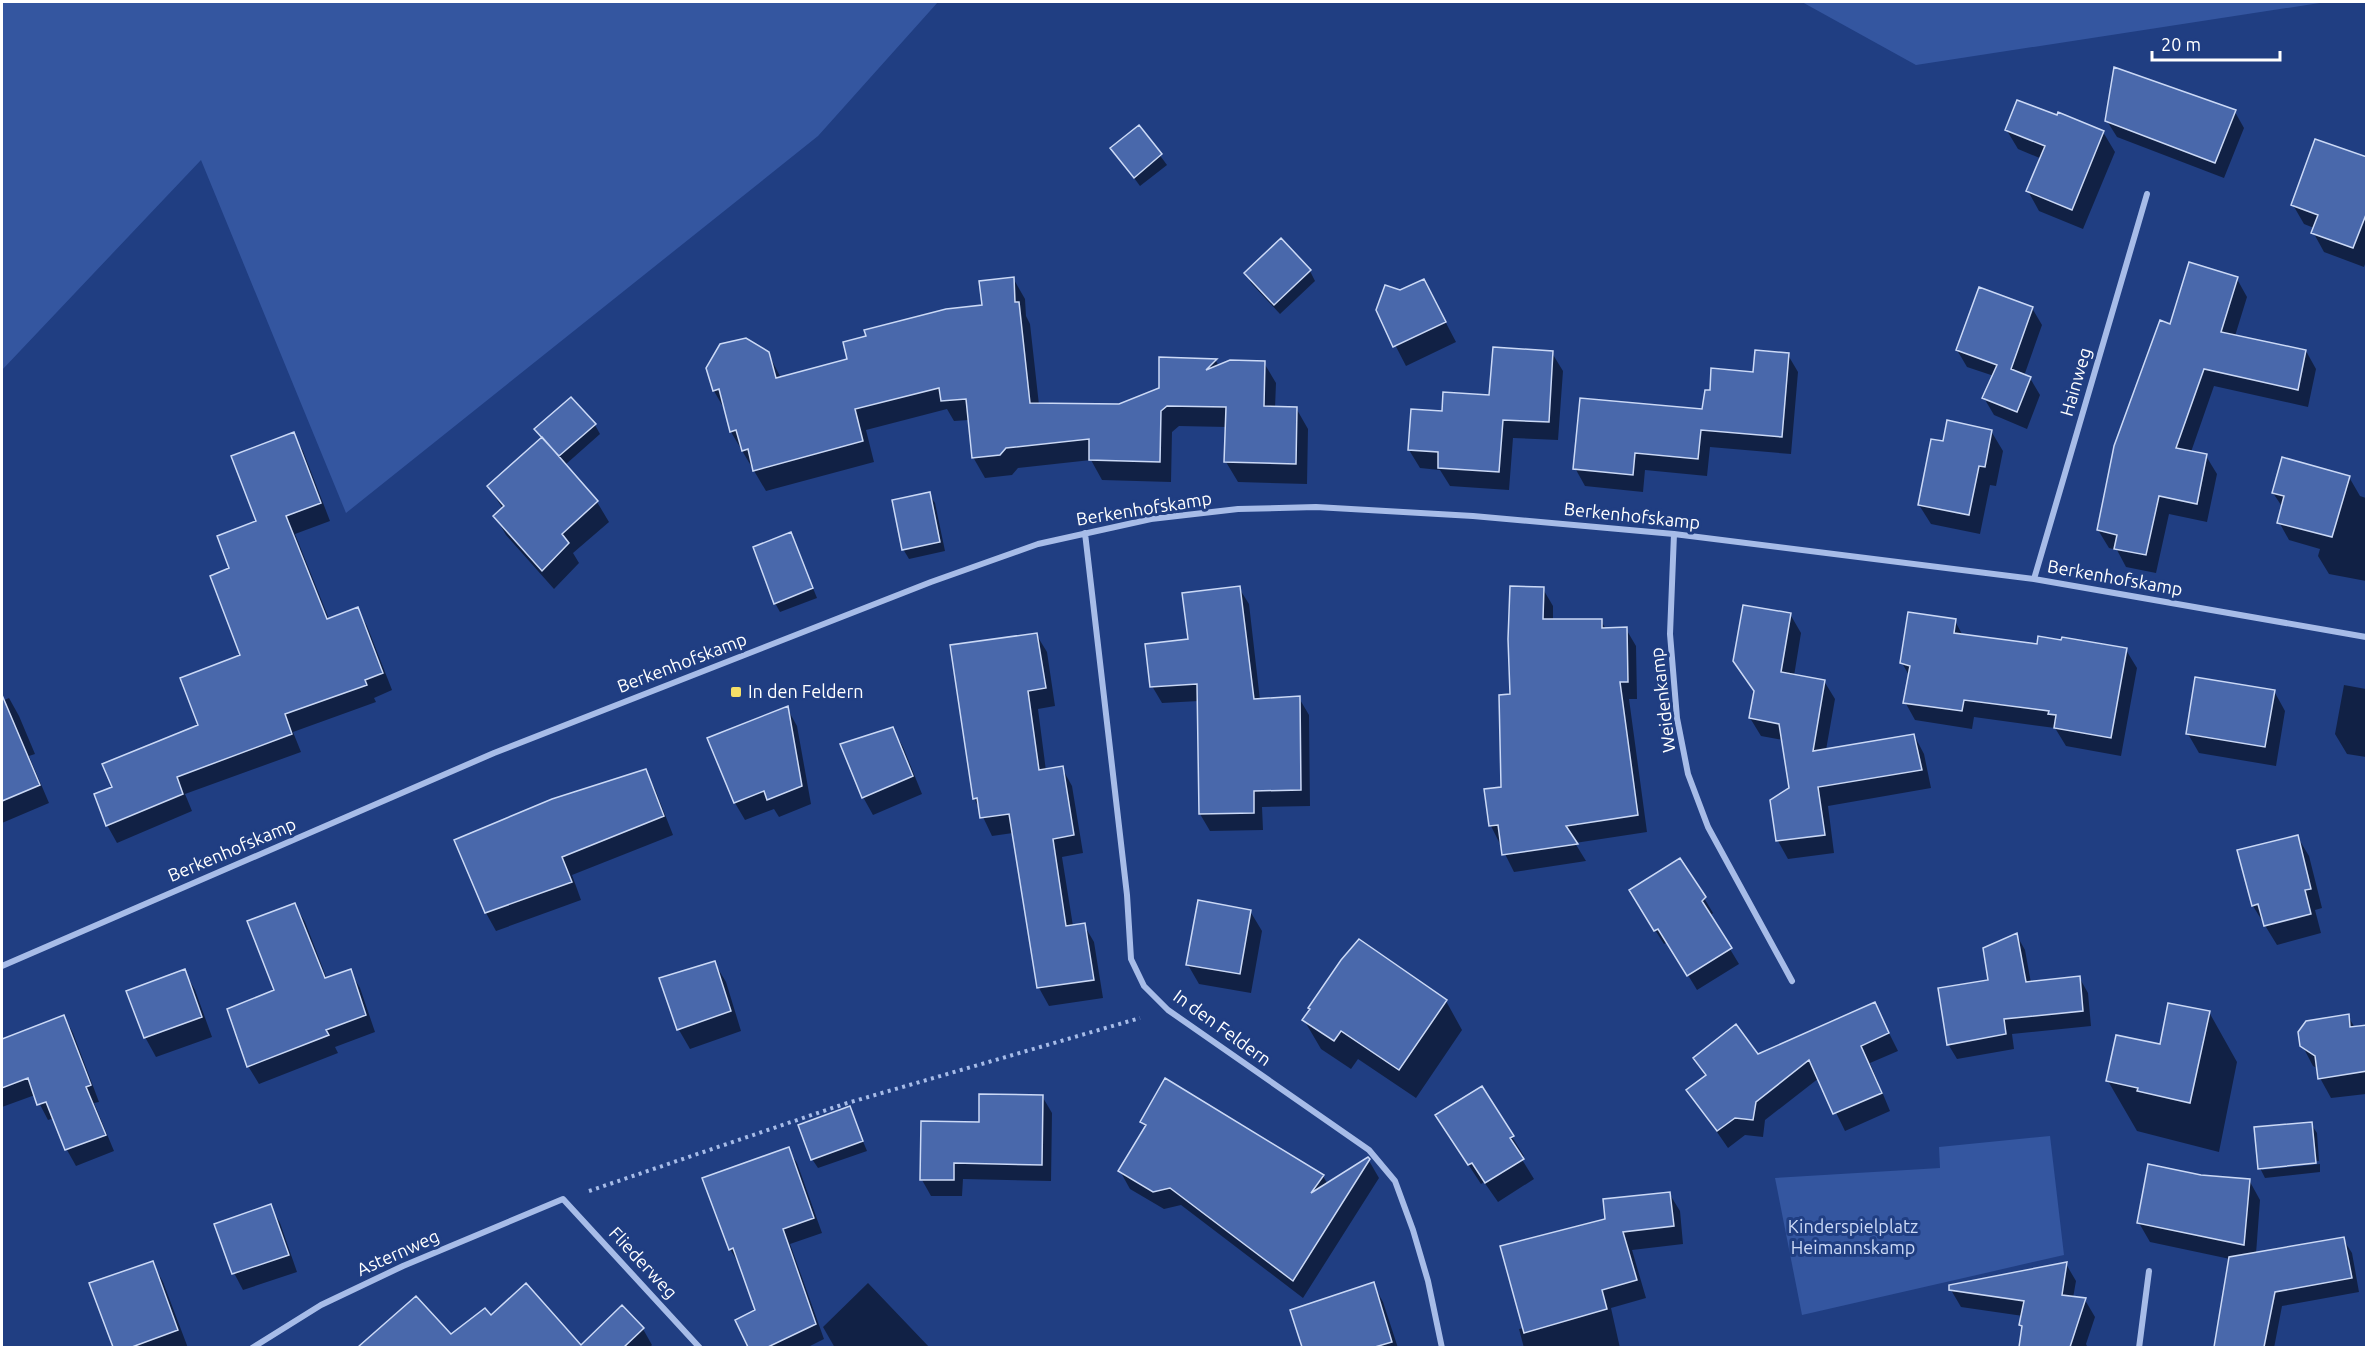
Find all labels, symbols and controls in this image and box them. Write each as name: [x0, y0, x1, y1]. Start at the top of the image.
scale bar: [2152, 24, 2280, 62]
text: 20 m: [2161, 34, 2201, 54]
street label: Hainweg: [2056, 345, 2094, 418]
street label: Berkenhofskamp: [1075, 487, 1213, 529]
street label: Berkenhofskamp: [1563, 498, 1701, 532]
street label: Berkenhofskamp: [2046, 555, 2184, 599]
street label: Berkenhofskamp: [614, 628, 749, 696]
street label: Weidenkamp: [1646, 646, 1678, 754]
place label: In den Feldern: [748, 681, 864, 701]
marker: In den Feldern: [729, 685, 743, 699]
street label: Berkenhofskamp: [165, 813, 299, 885]
street label: In den Feldern: [1170, 985, 1275, 1069]
park label: Kinderspielplatz Heimannskamp: [1788, 1216, 1918, 1257]
street label: Fliederweg: [606, 1222, 682, 1302]
street label: Asternweg: [353, 1225, 442, 1279]

